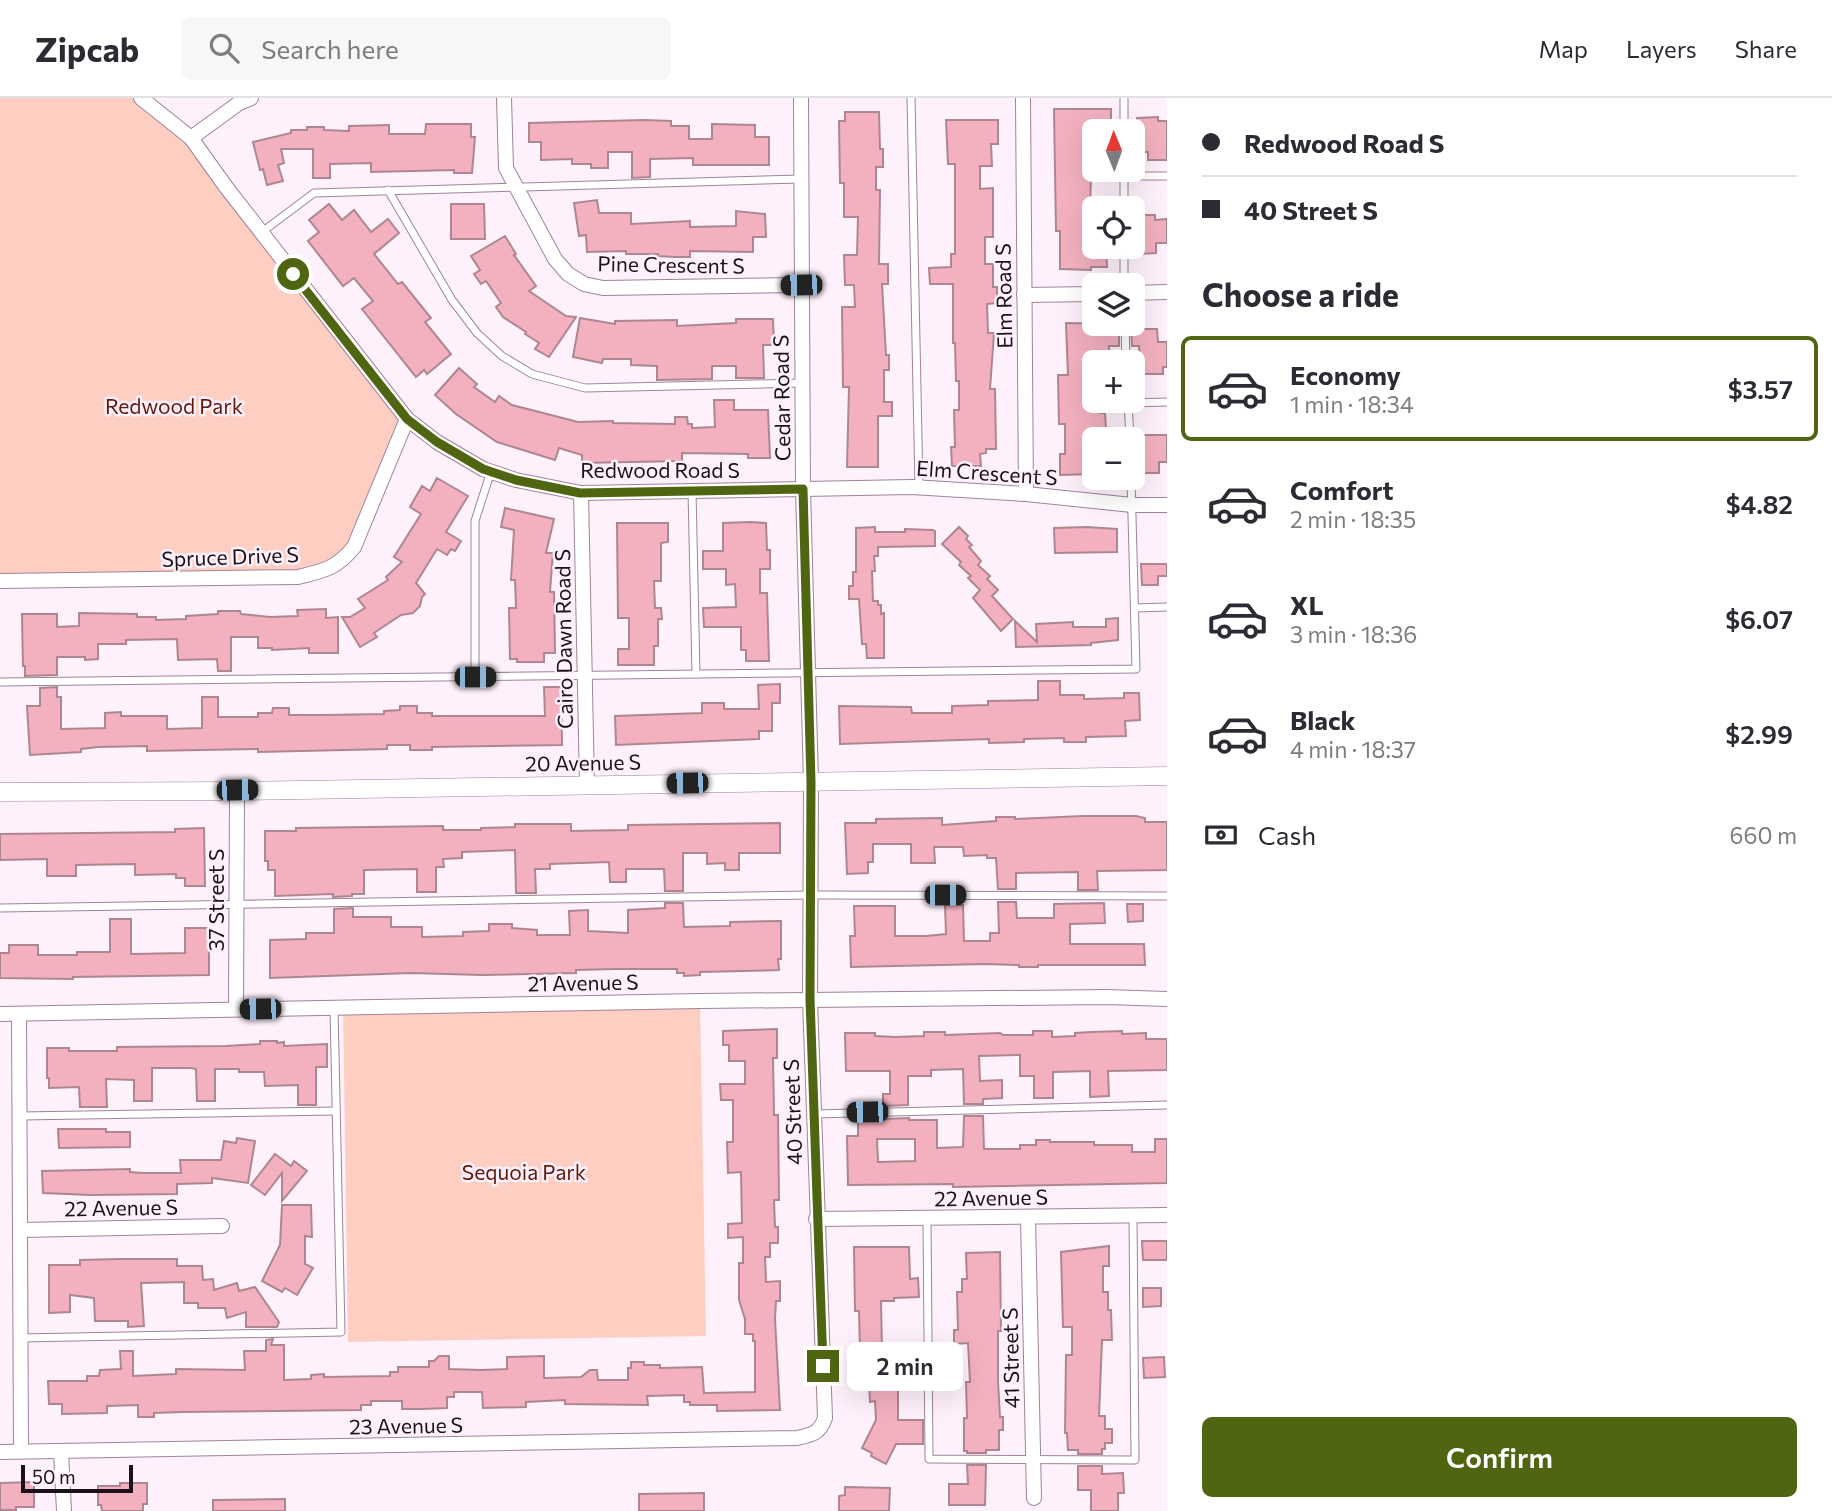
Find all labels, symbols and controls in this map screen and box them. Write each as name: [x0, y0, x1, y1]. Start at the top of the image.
search box: [181, 17, 671, 80]
text: Zipcab: [35, 28, 139, 69]
icon: search: [205, 29, 243, 67]
text: Search here: [261, 33, 399, 64]
text: Map: [1539, 34, 1588, 63]
text: Layers: [1626, 34, 1697, 63]
text: Share: [1735, 34, 1797, 63]
north arrow: [1082, 119, 1144, 182]
map controls: [1082, 119, 1145, 490]
text: Redwood Road S: [1244, 127, 1444, 158]
text: 40 Street S: [1244, 194, 1378, 225]
button: locate: [1082, 196, 1145, 259]
street label: Elm Road S: [990, 243, 1016, 349]
street label: Pine Crescent S: [597, 250, 745, 278]
route start: [277, 258, 309, 290]
button: layers: [1082, 273, 1145, 336]
car: [780, 274, 823, 296]
text: Choose a ride: [1202, 274, 1399, 314]
street label: Cedar Road S: [767, 335, 795, 461]
button: +: [1082, 350, 1145, 413]
icon: car: [1206, 357, 1269, 420]
text: Economy: [1290, 359, 1401, 390]
text: $3.57: [1728, 373, 1793, 404]
text: 1 min · 18:34: [1290, 390, 1414, 418]
park label: Redwood Park: [105, 393, 243, 418]
button: −: [1082, 427, 1145, 490]
street label: Elm Crescent S: [915, 455, 1059, 489]
street label: Redwood Road S: [580, 457, 740, 482]
icon: car: [1206, 472, 1269, 535]
text: Comfort: [1290, 474, 1393, 505]
text: $4.82: [1726, 488, 1793, 519]
text: 2 min · 18:35: [1290, 505, 1416, 533]
street label: Spruce Drive S: [161, 541, 299, 571]
street label: Cairo Dawn Road S: [549, 549, 577, 729]
icon: car: [1206, 587, 1269, 650]
text: XL: [1290, 589, 1324, 620]
text: $6.07: [1725, 603, 1793, 634]
text: 3 min · 18:36: [1290, 620, 1417, 648]
car: [455, 667, 497, 688]
icon: car: [1206, 702, 1269, 765]
text: Black: [1290, 704, 1356, 735]
text: $2.99: [1725, 718, 1793, 749]
text: 4 min · 18:37: [1290, 735, 1416, 763]
street label: 20 Avenue S: [525, 748, 641, 776]
car: [666, 772, 709, 794]
car: [216, 779, 259, 801]
icon: cash: [1202, 816, 1240, 854]
text: Cash: [1258, 819, 1316, 850]
text: 660 m: [1730, 821, 1797, 849]
street label: 37 Street S: [203, 849, 228, 951]
car: [925, 885, 967, 906]
street label: 21 Avenue S: [527, 969, 639, 995]
car: [239, 998, 282, 1020]
street label: 40 Street S: [778, 1059, 806, 1165]
car: [846, 1101, 889, 1123]
park label: Sequoia Park: [462, 1159, 586, 1184]
street label: 22 Avenue S: [934, 1184, 1048, 1210]
street label: 22 Avenue S: [64, 1194, 178, 1220]
street label: 41 Street S: [997, 1307, 1023, 1409]
callout: 2 min: [848, 1342, 963, 1390]
route end: [807, 1350, 839, 1382]
text: 2 min: [877, 1352, 933, 1380]
street label: 23 Avenue S: [349, 1412, 463, 1438]
button: Confirm: [1202, 1417, 1797, 1497]
scale bar: [21, 1462, 133, 1494]
text: 50 m: [32, 1465, 76, 1488]

